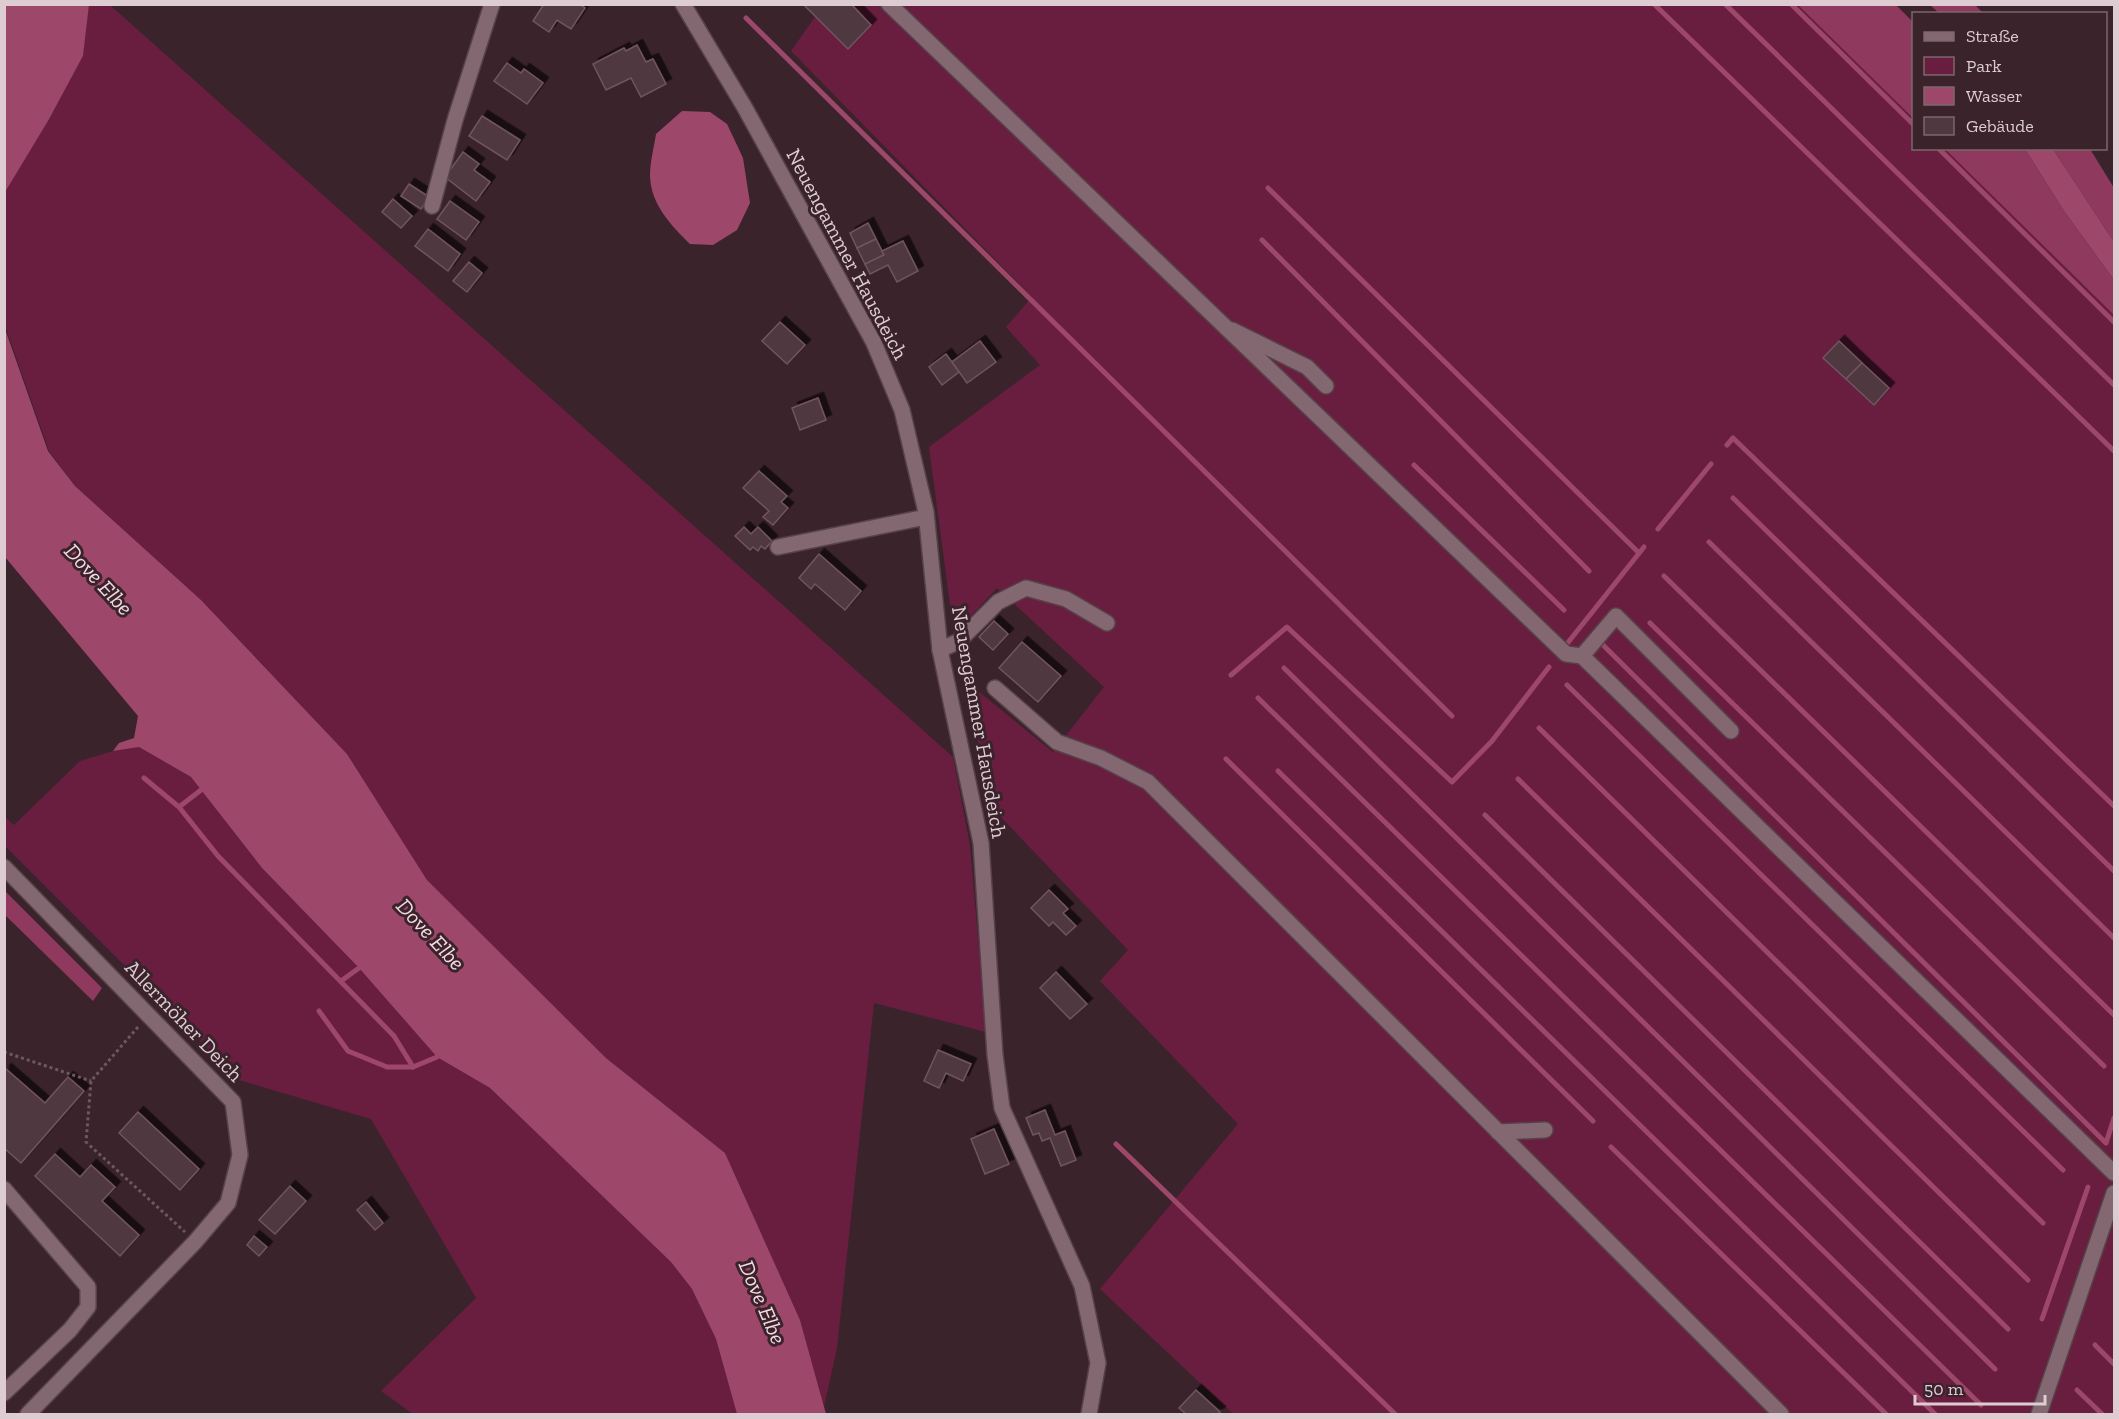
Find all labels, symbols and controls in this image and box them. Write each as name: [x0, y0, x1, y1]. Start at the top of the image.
legend: [1912, 12, 2107, 150]
text: Straße: [1966, 25, 2019, 47]
text: Park: [1966, 55, 2002, 77]
text: Wasser: [1966, 85, 2023, 107]
text: Gebäude: [1966, 115, 2034, 137]
street label: Neuengammer Hausdeich: [781, 144, 914, 364]
water label: Dove Elbe: [59, 538, 139, 621]
street label: Neuengammer Hausdeich: [947, 604, 1012, 840]
water label: Dove Elbe: [391, 893, 471, 976]
street label: Allermöher Deich: [120, 955, 249, 1087]
water label: Dove Elbe: [733, 1256, 792, 1348]
scale bar: [1915, 1368, 2046, 1406]
text: 50 m: [1924, 1378, 1964, 1400]

